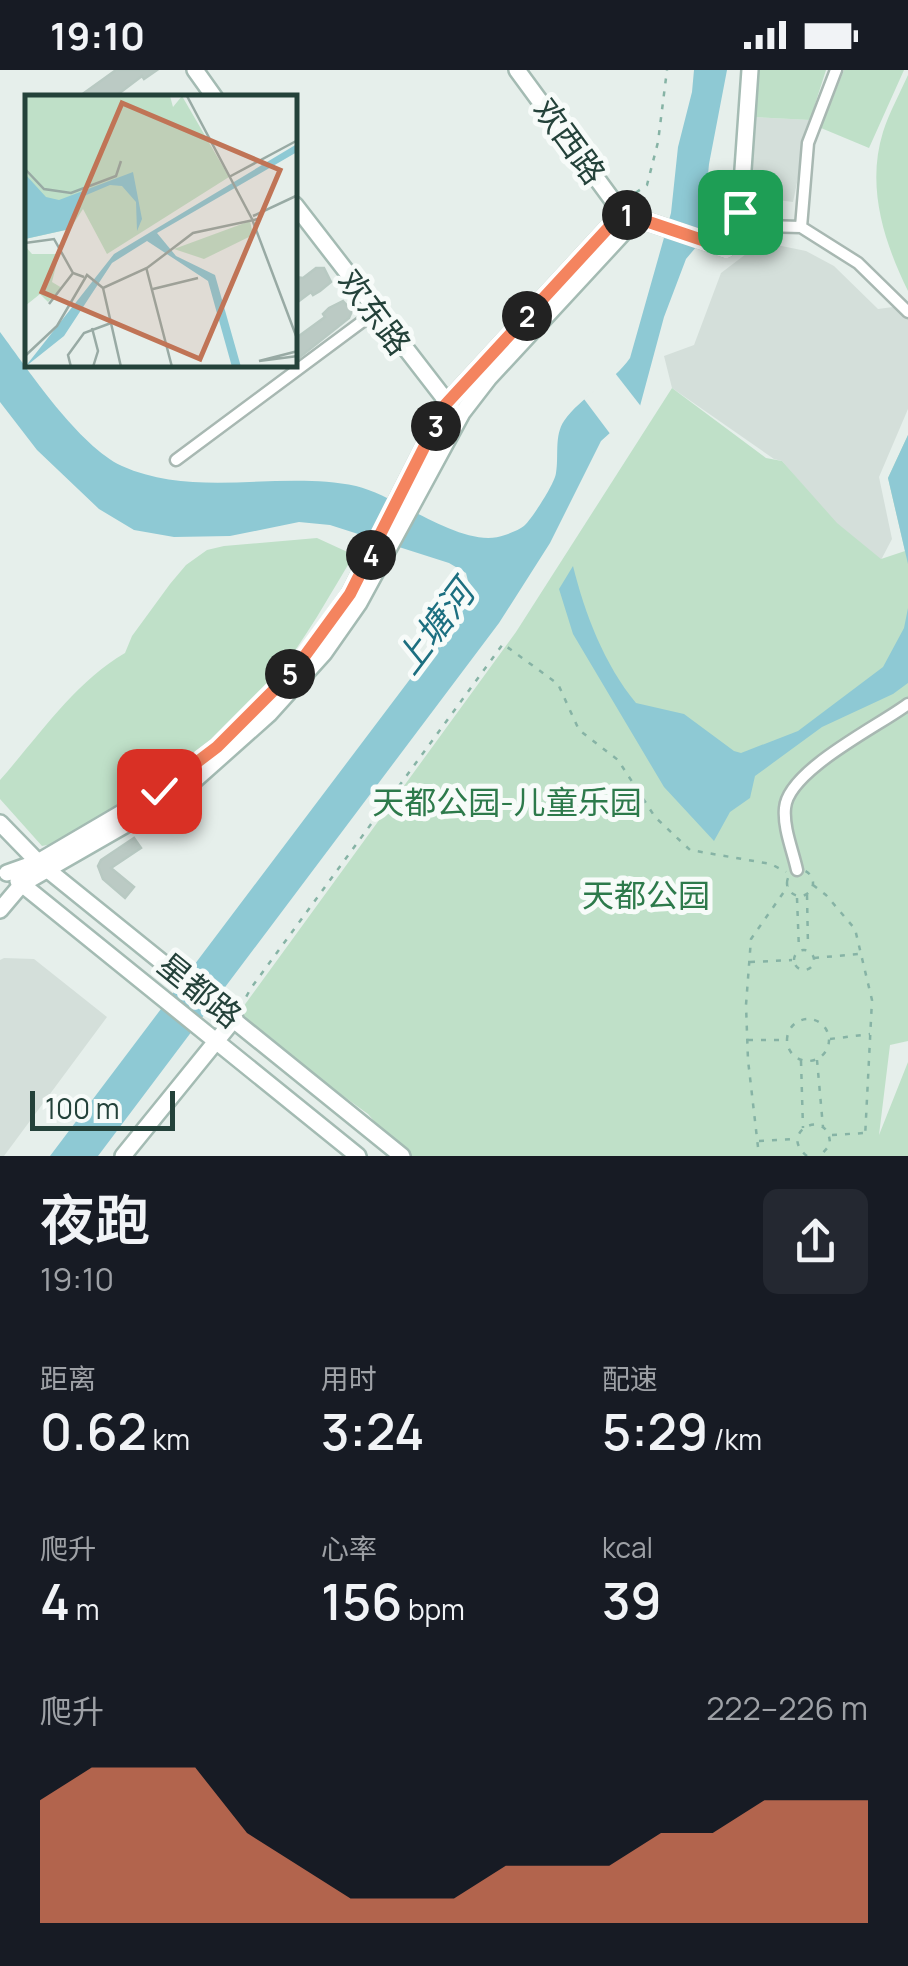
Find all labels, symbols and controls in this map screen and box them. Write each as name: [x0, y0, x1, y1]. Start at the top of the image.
text: 19:10: [50, 9, 145, 61]
street label: 欢西路: [524, 89, 616, 193]
inset map: [25, 95, 298, 368]
pin: [698, 170, 783, 255]
icon: arrive: [713, 185, 768, 240]
pin: 1: [602, 190, 652, 240]
text: 1: [621, 196, 633, 234]
street label: 欢东路: [329, 260, 421, 364]
pin: 2: [502, 291, 552, 341]
text: 2: [519, 297, 535, 335]
pin: 3: [411, 401, 461, 451]
text: 3: [428, 407, 444, 445]
pin: 4: [346, 530, 396, 580]
text: 4: [362, 536, 380, 574]
water label: 上塘河: [383, 566, 488, 683]
pin: 5: [265, 649, 315, 699]
text: 5: [282, 655, 298, 693]
pin: [117, 749, 202, 834]
icon: check: [132, 764, 187, 819]
park label: 天都公园-儿童乐园: [372, 780, 642, 824]
park label: 天都公园: [582, 873, 710, 917]
street label: 星都路: [149, 943, 251, 1037]
scale bar: [30, 1086, 175, 1130]
text: 100 m: [45, 1089, 119, 1127]
text: 夜跑: [40, 1181, 150, 1257]
button: share: [763, 1189, 868, 1294]
text: 19:10: [40, 1257, 114, 1301]
text: 距离: [40, 1359, 96, 1397]
text: 用时: [321, 1359, 377, 1397]
text: 配速: [602, 1359, 658, 1397]
text: 0.62: [40, 1397, 147, 1465]
text: 3:24: [321, 1397, 424, 1465]
text: 5:29: [602, 1397, 708, 1465]
text: km: [147, 1420, 190, 1458]
text: /km: [708, 1420, 762, 1458]
text: kcal: [602, 1528, 653, 1566]
text: 爬升: [40, 1529, 96, 1567]
text: 心率: [321, 1529, 377, 1567]
text: 39: [602, 1566, 662, 1634]
text: 4: [40, 1567, 70, 1635]
text: 156: [321, 1567, 402, 1635]
text: m: [70, 1590, 100, 1628]
text: bpm: [402, 1590, 465, 1628]
text: 222–226 m: [706, 1686, 868, 1730]
text: 爬升: [40, 1689, 104, 1733]

